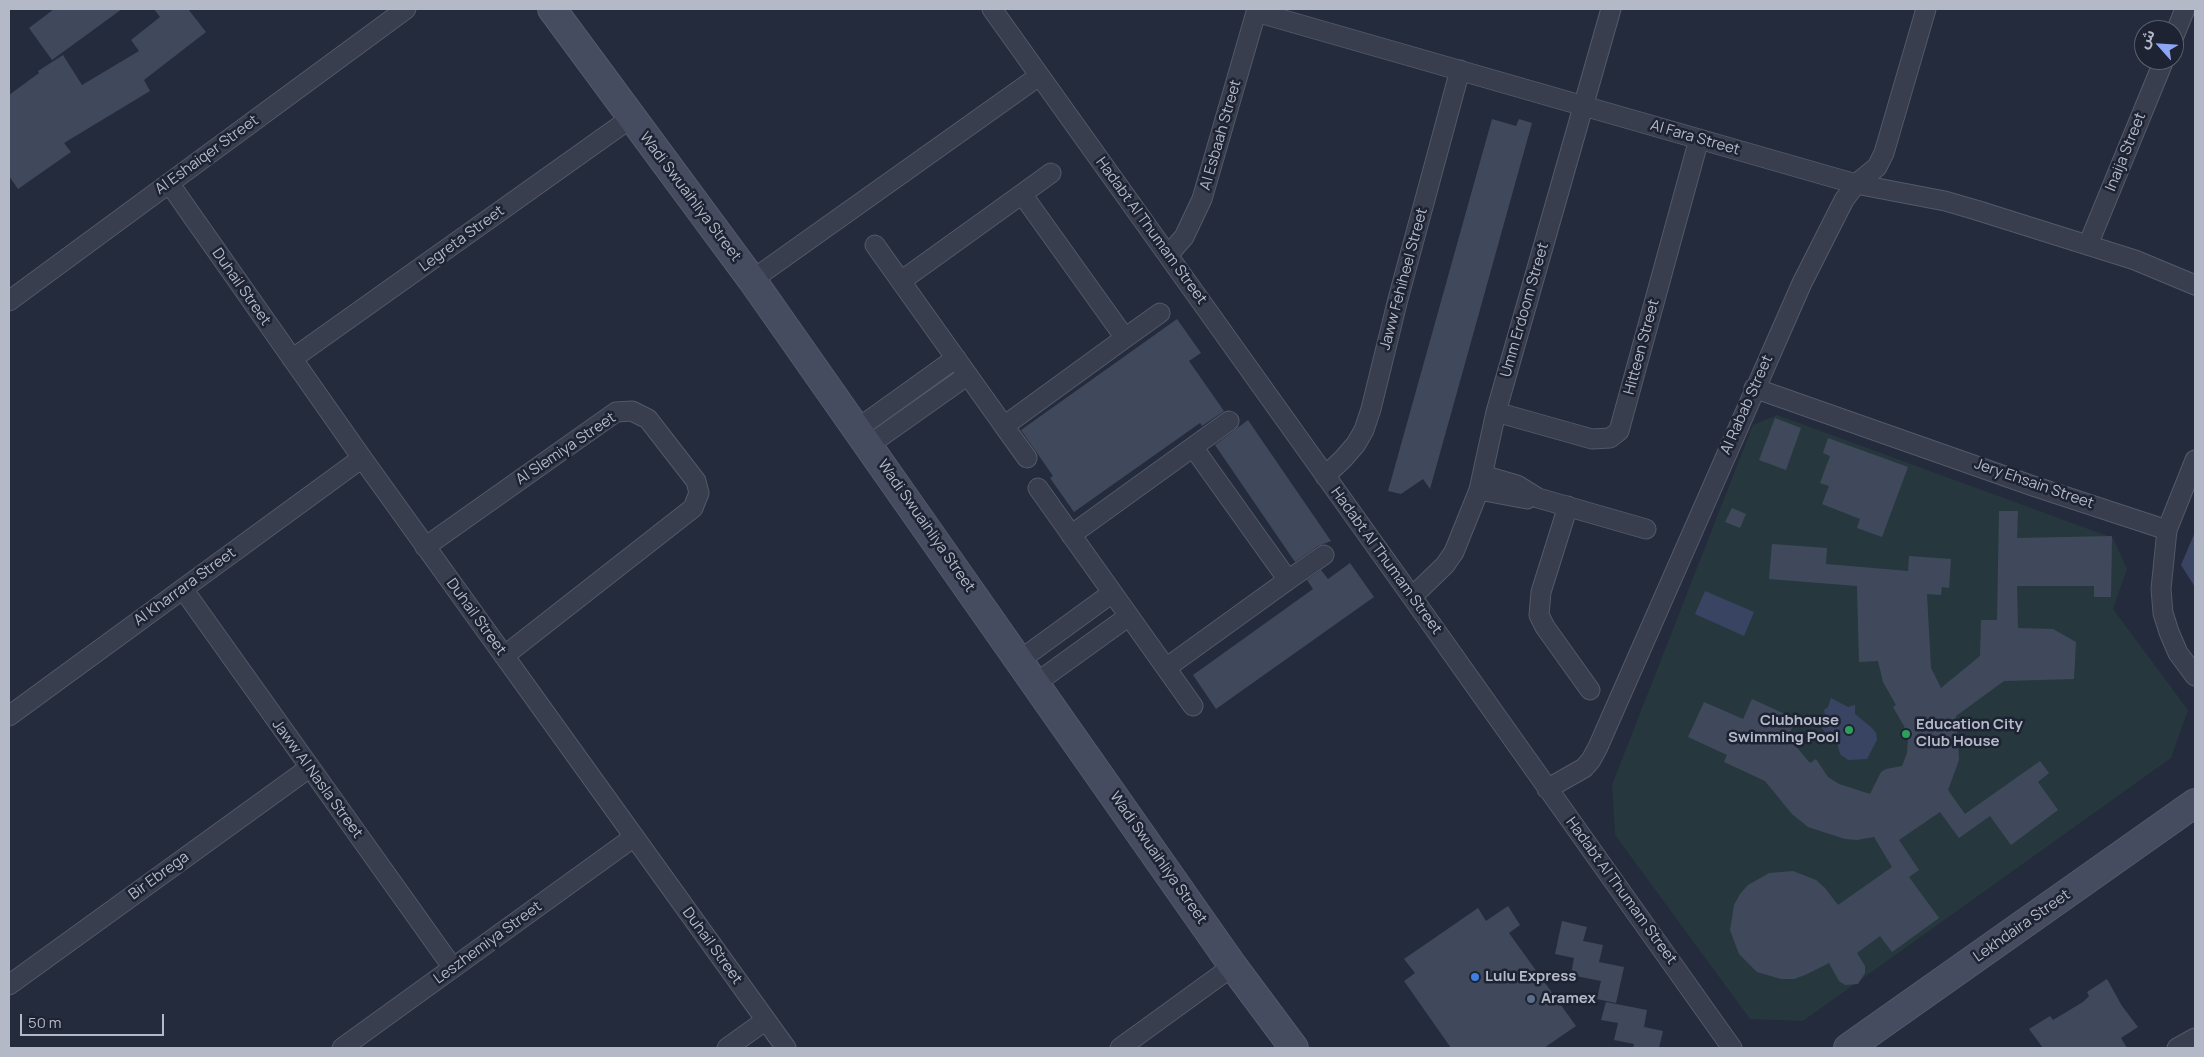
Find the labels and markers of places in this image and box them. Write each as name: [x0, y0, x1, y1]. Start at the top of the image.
place label: Clubhouse Swimming Pool: [1728, 712, 1839, 747]
place label: Education City Club House: [1916, 716, 2023, 751]
marker: Clubhouse Swimming Pool: [1843, 724, 1855, 736]
marker: Education City Club House: [1900, 728, 1912, 740]
place label: Lulu Express: [1485, 968, 1576, 986]
marker: Lulu Express: [1469, 971, 1481, 983]
place label: Aramex: [1541, 990, 1596, 1008]
marker: Aramex: [1525, 993, 1537, 1005]

